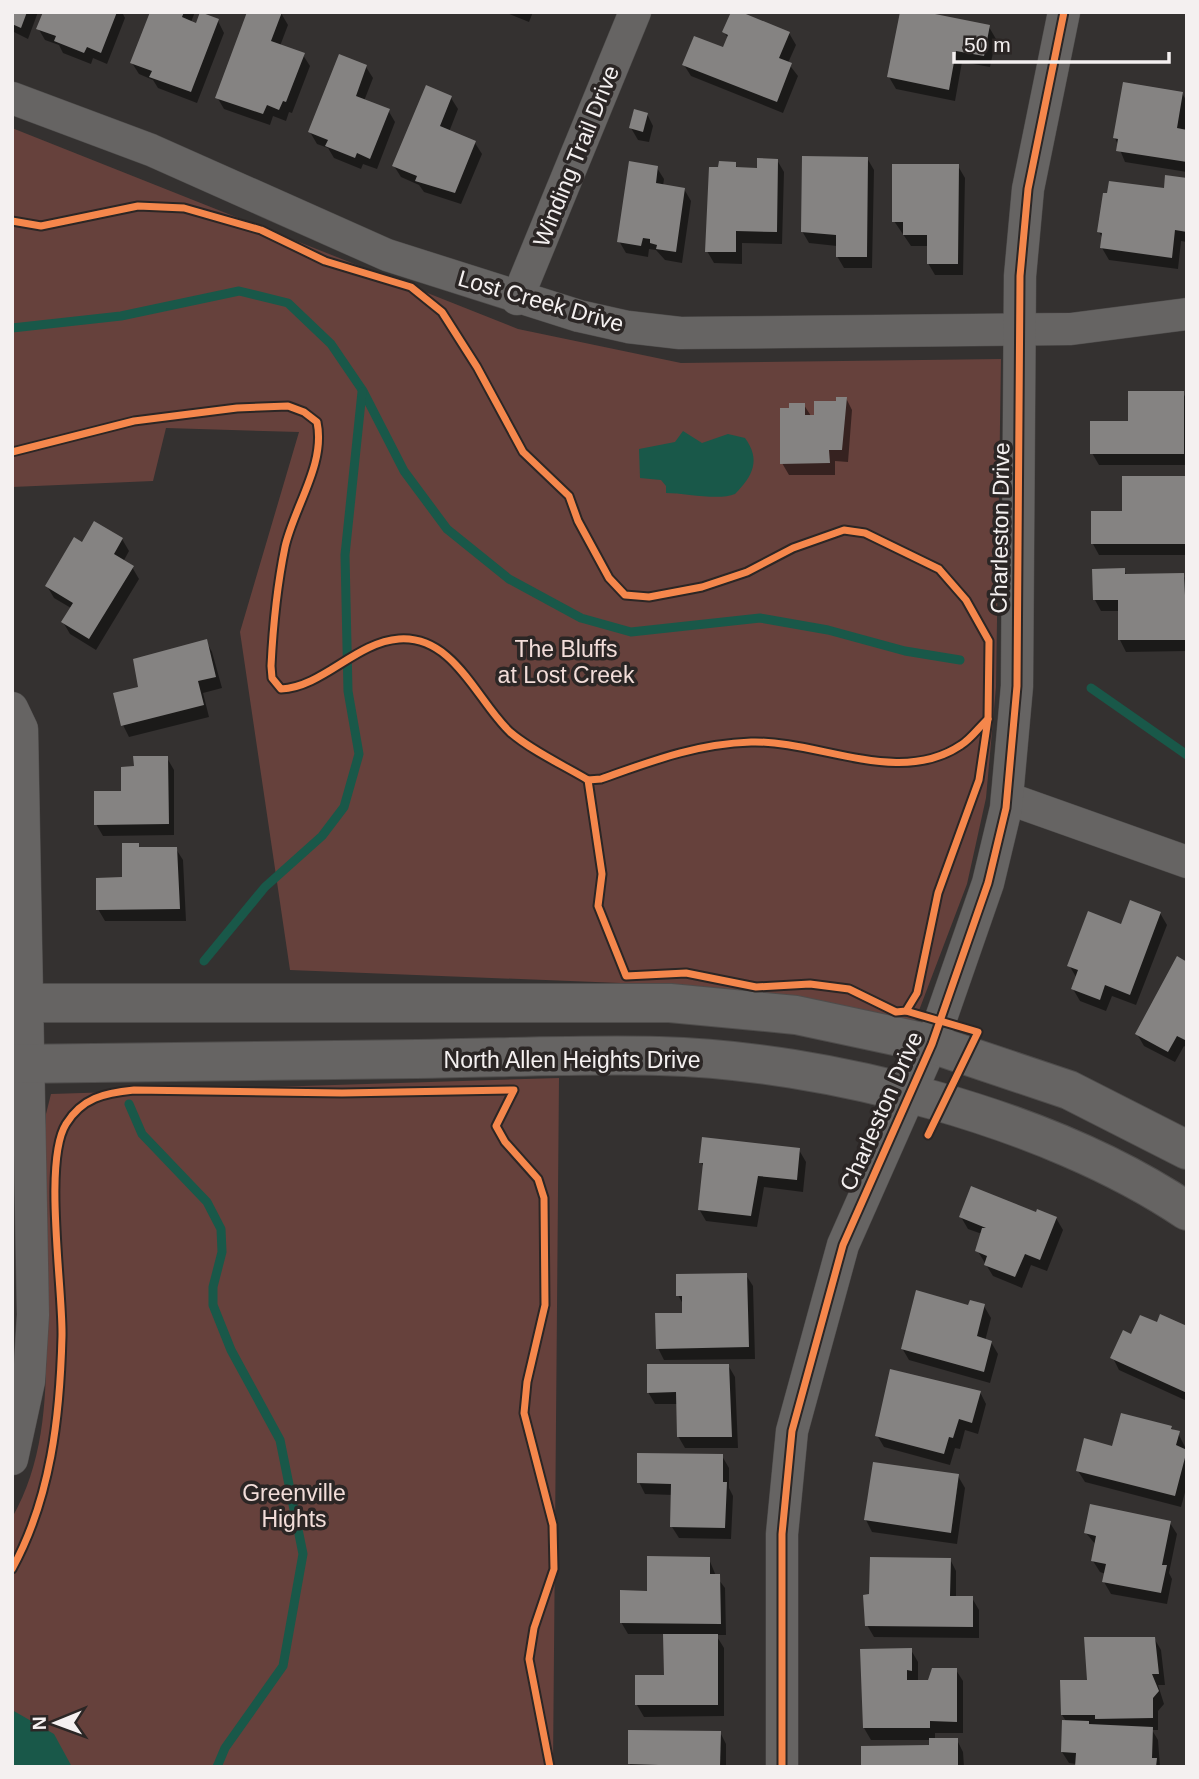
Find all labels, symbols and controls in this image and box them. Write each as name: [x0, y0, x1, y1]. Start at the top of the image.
scale bar: [954, 21, 1169, 65]
text: 50 m: [964, 33, 1011, 56]
street label: Winding Trail Drive: [528, 62, 624, 250]
street label: Lost Creek Drive: [455, 265, 627, 337]
street label: Charleston Drive: [986, 442, 1014, 614]
park label: The Bluffs at Lost Creek: [498, 636, 635, 688]
street label: Charleston Drive: [834, 1027, 928, 1195]
street label: North Allen Heights Drive: [444, 1047, 700, 1073]
park label: Greenville Hights: [242, 1480, 346, 1532]
north arrow: [21, 1688, 91, 1758]
text: N: [29, 1716, 50, 1730]

